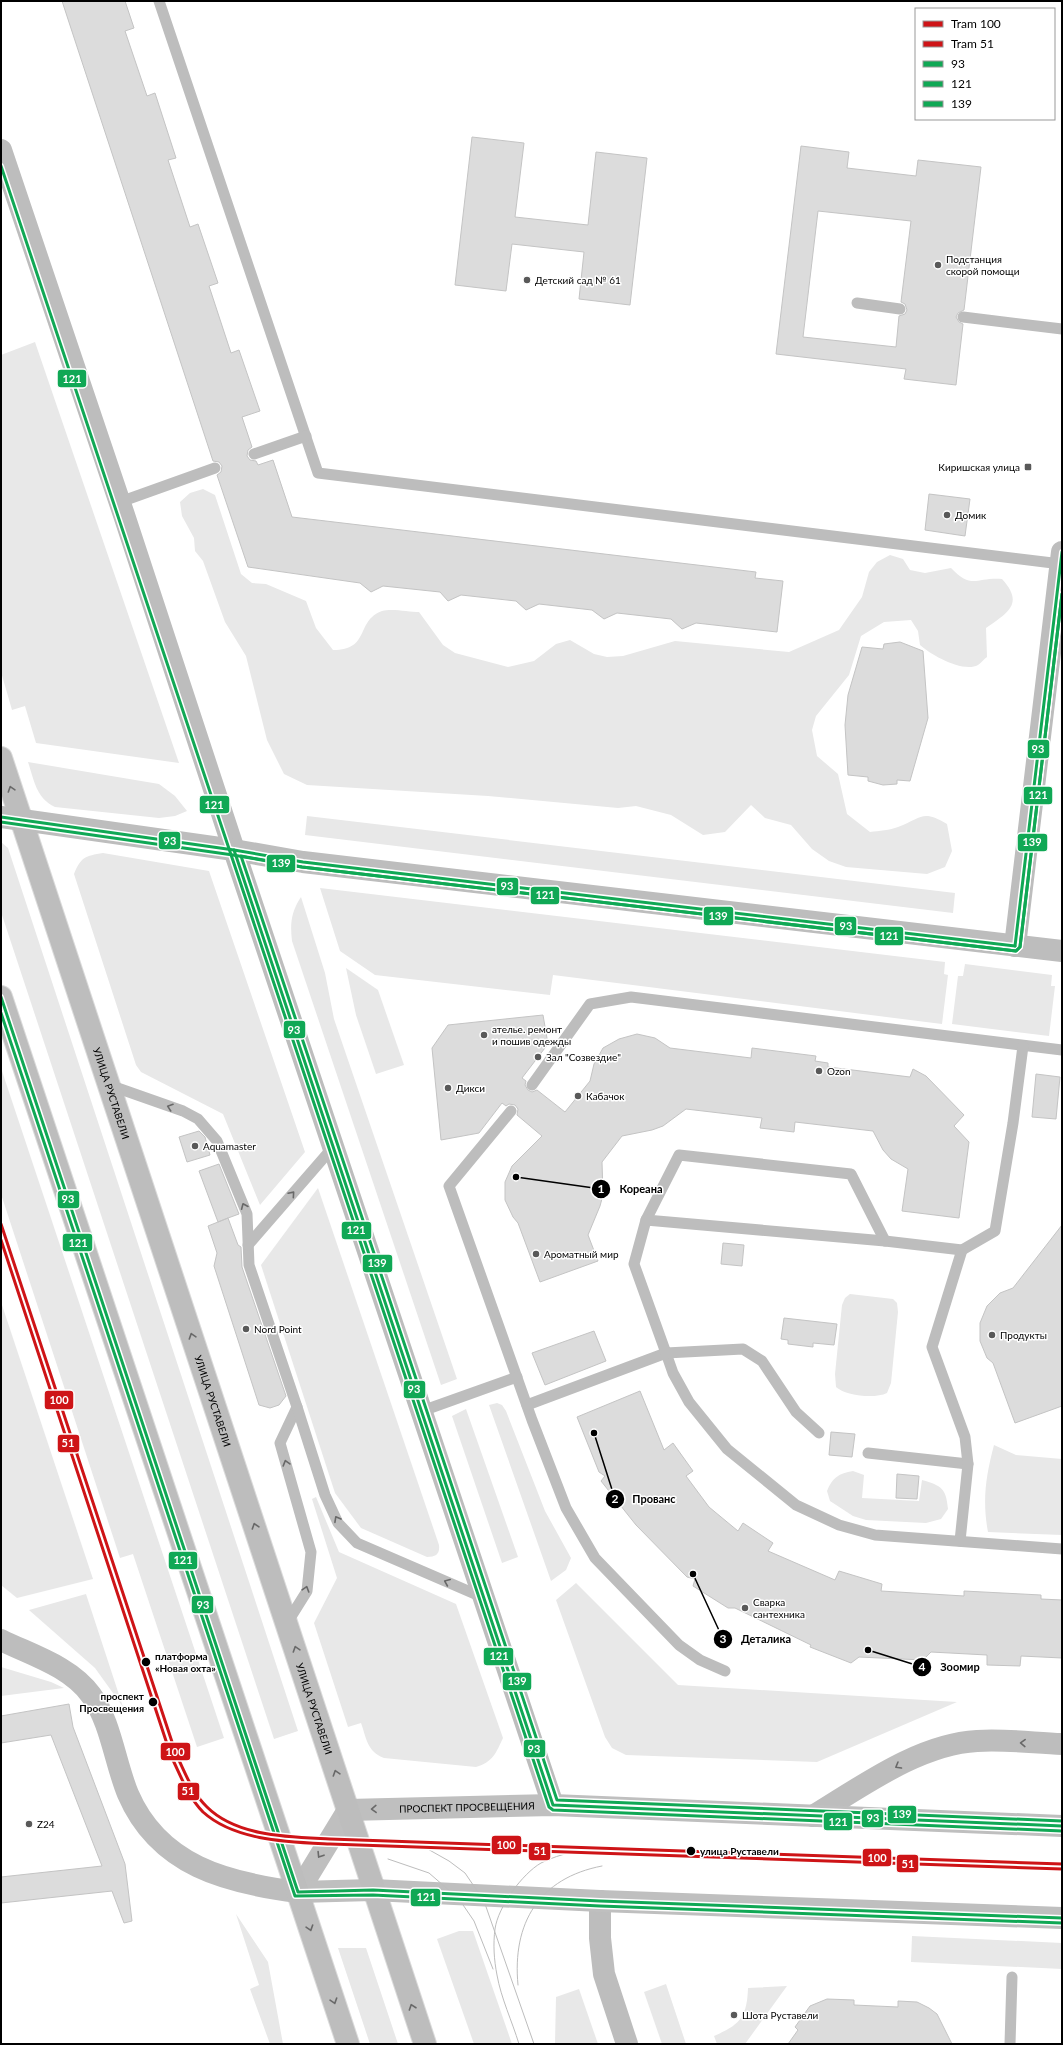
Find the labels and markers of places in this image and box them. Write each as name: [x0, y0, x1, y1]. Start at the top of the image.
place label: Подстанция скорой помощи: [946, 253, 1020, 277]
marker: Подстанция скорой помощи: [933, 260, 943, 270]
place label: Детский сад № 61: [535, 274, 621, 286]
marker: Детский сад № 61: [522, 275, 532, 285]
place label: Киришская улица: [938, 461, 1020, 473]
marker: Киришская улица: [1023, 462, 1033, 472]
place label: Домик: [955, 509, 987, 521]
marker: Домик: [942, 510, 952, 520]
place label: ателье. ремонт и пошив одежды: [492, 1023, 571, 1047]
marker: ателье. ремонт и пошив одежды: [479, 1030, 489, 1040]
place label: Зал "Созвездие": [546, 1051, 621, 1063]
marker: Зал "Созвездие": [533, 1052, 543, 1062]
place label: Ozon: [827, 1065, 851, 1077]
marker: Ozon: [814, 1066, 824, 1076]
place label: Дикси: [456, 1082, 485, 1094]
marker: Дикси: [443, 1083, 453, 1093]
place label: Кабачок: [586, 1090, 625, 1102]
marker: Кабачок: [573, 1091, 583, 1101]
place label: Aquamaster: [203, 1140, 256, 1152]
marker: Aquamaster: [190, 1141, 200, 1151]
callout: Кореана: [591, 1177, 670, 1200]
place label: Ароматный мир: [544, 1248, 619, 1260]
marker: Ароматный мир: [531, 1249, 541, 1259]
place label: Nord Point: [254, 1323, 302, 1335]
marker: Nord Point: [241, 1324, 251, 1334]
place label: Продукты: [1000, 1329, 1047, 1341]
marker: Продукты: [987, 1330, 997, 1340]
callout: Прованс: [605, 1488, 684, 1511]
place label: Сварка сантехника: [753, 1596, 805, 1620]
marker: Сварка сантехника: [740, 1603, 750, 1613]
callout: Деталика: [713, 1628, 799, 1651]
place label: платформа «Новая охта»: [155, 1650, 216, 1674]
marker: платформа «Новая охта»: [140, 1656, 152, 1668]
callout: Зоомир: [912, 1656, 988, 1679]
place label: проспект Просвещения: [79, 1690, 145, 1714]
marker: проспект Просвещения: [147, 1696, 159, 1708]
place label: Z24: [37, 1818, 55, 1830]
marker: Z24: [24, 1819, 34, 1829]
marker: улица Руставели: [685, 1845, 697, 1857]
place label: улица Руставели: [700, 1845, 779, 1857]
place label: Шота Руставели: [742, 2009, 818, 2021]
marker: Шота Руставели: [729, 2010, 739, 2020]

